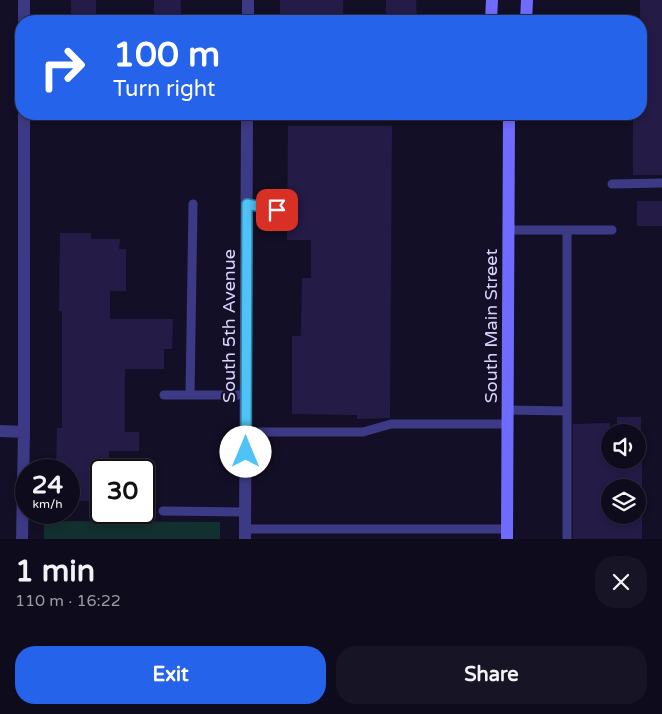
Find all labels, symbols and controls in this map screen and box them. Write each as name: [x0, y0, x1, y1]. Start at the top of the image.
text: 100 m: [113, 34, 220, 76]
icon: right: [30, 35, 95, 100]
text: Turn right: [113, 76, 215, 102]
pin: [256, 189, 298, 231]
icon: arrive: [263, 196, 291, 224]
street label: South 5th Avenue: [218, 249, 240, 403]
street label: South Main Street: [480, 249, 502, 403]
map controls: [601, 424, 646, 524]
button: sound: [601, 424, 646, 469]
position arrow: [219, 425, 271, 477]
speed limit sign: 30: [90, 459, 155, 524]
text: 24: [32, 470, 63, 500]
button: layers: [601, 479, 646, 524]
text: km/h: [32, 497, 63, 511]
text: 1 min: [15, 553, 95, 590]
button: close: [595, 556, 647, 608]
text: 110 m · 16:22: [15, 591, 121, 611]
button: Exit: [15, 646, 326, 704]
button: Share: [336, 646, 647, 704]

